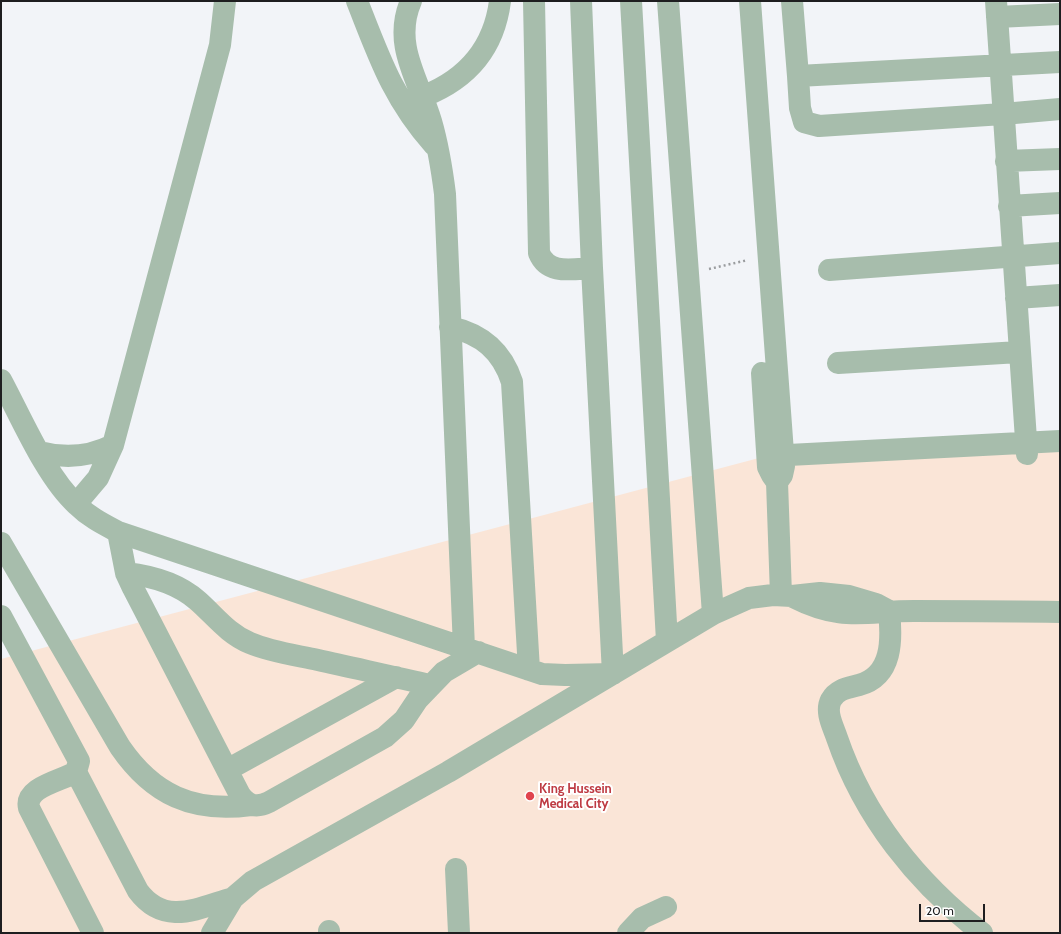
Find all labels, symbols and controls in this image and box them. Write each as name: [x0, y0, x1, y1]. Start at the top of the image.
place label: King Hussein Medical City: [539, 781, 612, 812]
marker: King Hussein Medical City: [524, 790, 536, 802]
scale bar: [921, 896, 987, 922]
text: 20 m: [926, 903, 954, 918]

